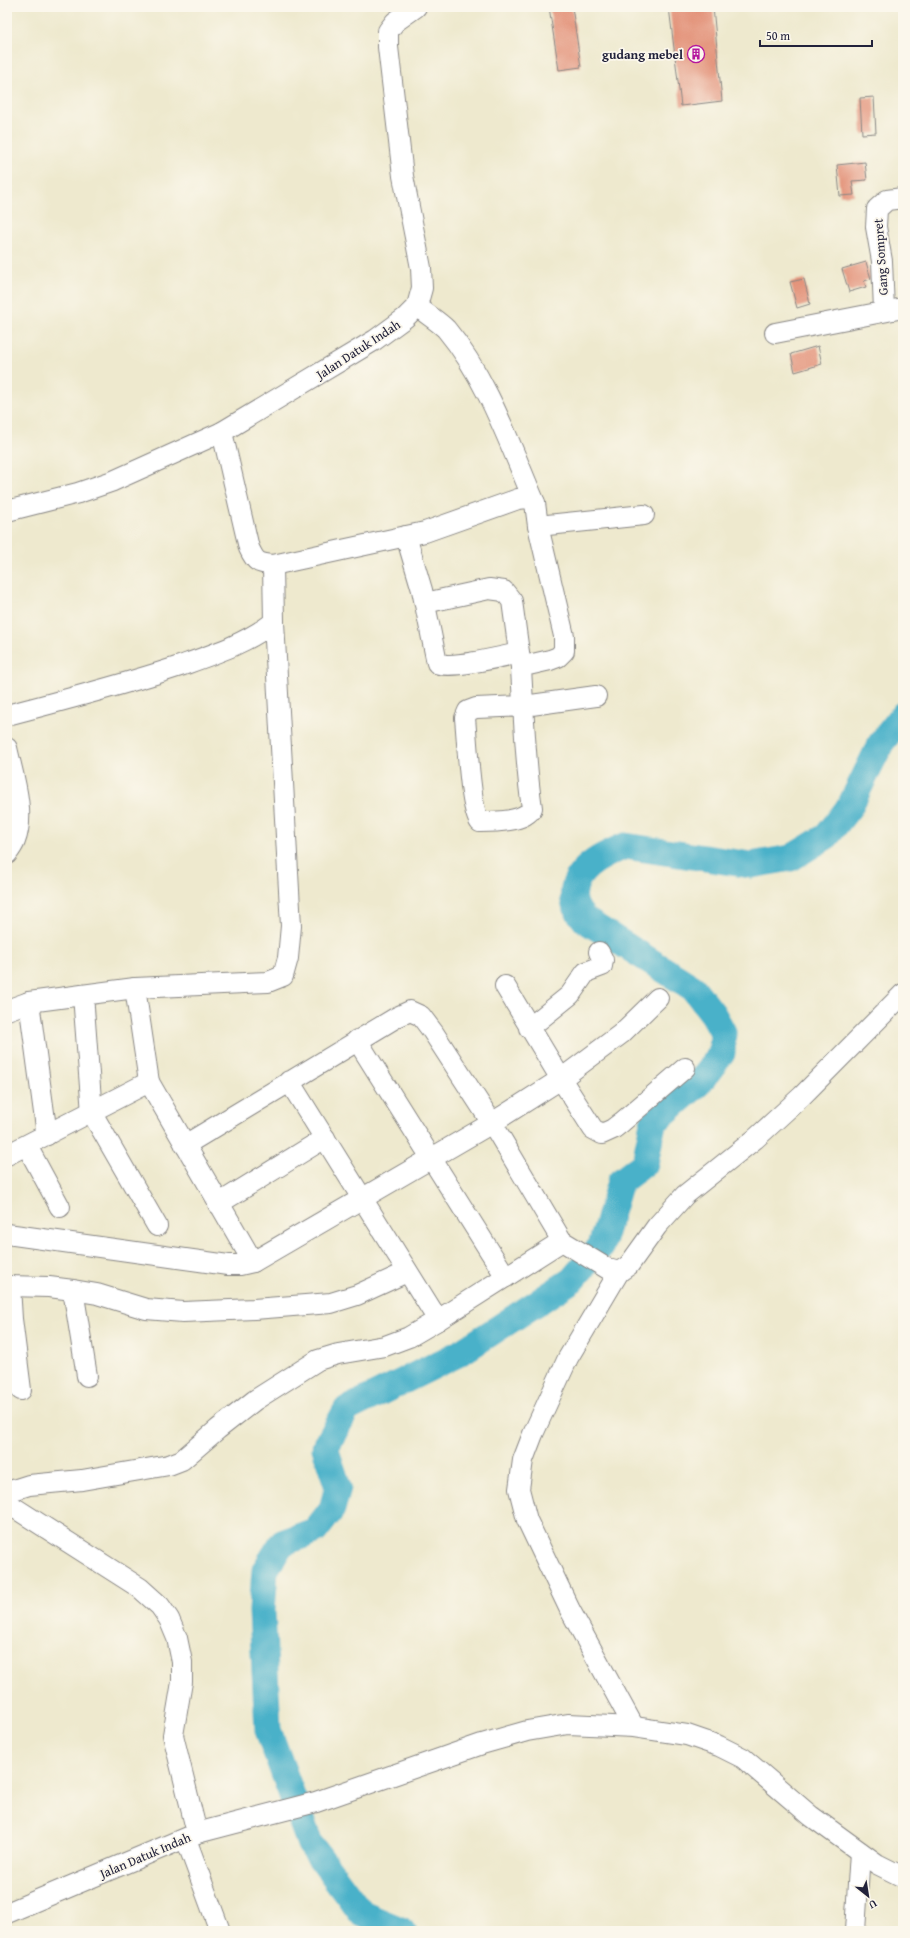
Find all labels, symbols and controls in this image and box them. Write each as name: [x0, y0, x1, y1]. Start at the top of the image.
scale bar: [760, 22, 872, 48]
text: 50 m: [766, 27, 790, 44]
building icon: gudang mebel: [686, 44, 706, 64]
place label: gudang mebel: [602, 45, 683, 64]
street label: Gang Sompret: [868, 218, 893, 296]
street label: Jalan Datuk Indah: [311, 315, 405, 385]
street label: Jalan Datuk Indah: [95, 1827, 194, 1884]
north arrow: [848, 1876, 888, 1916]
text: U: [865, 1896, 880, 1914]

